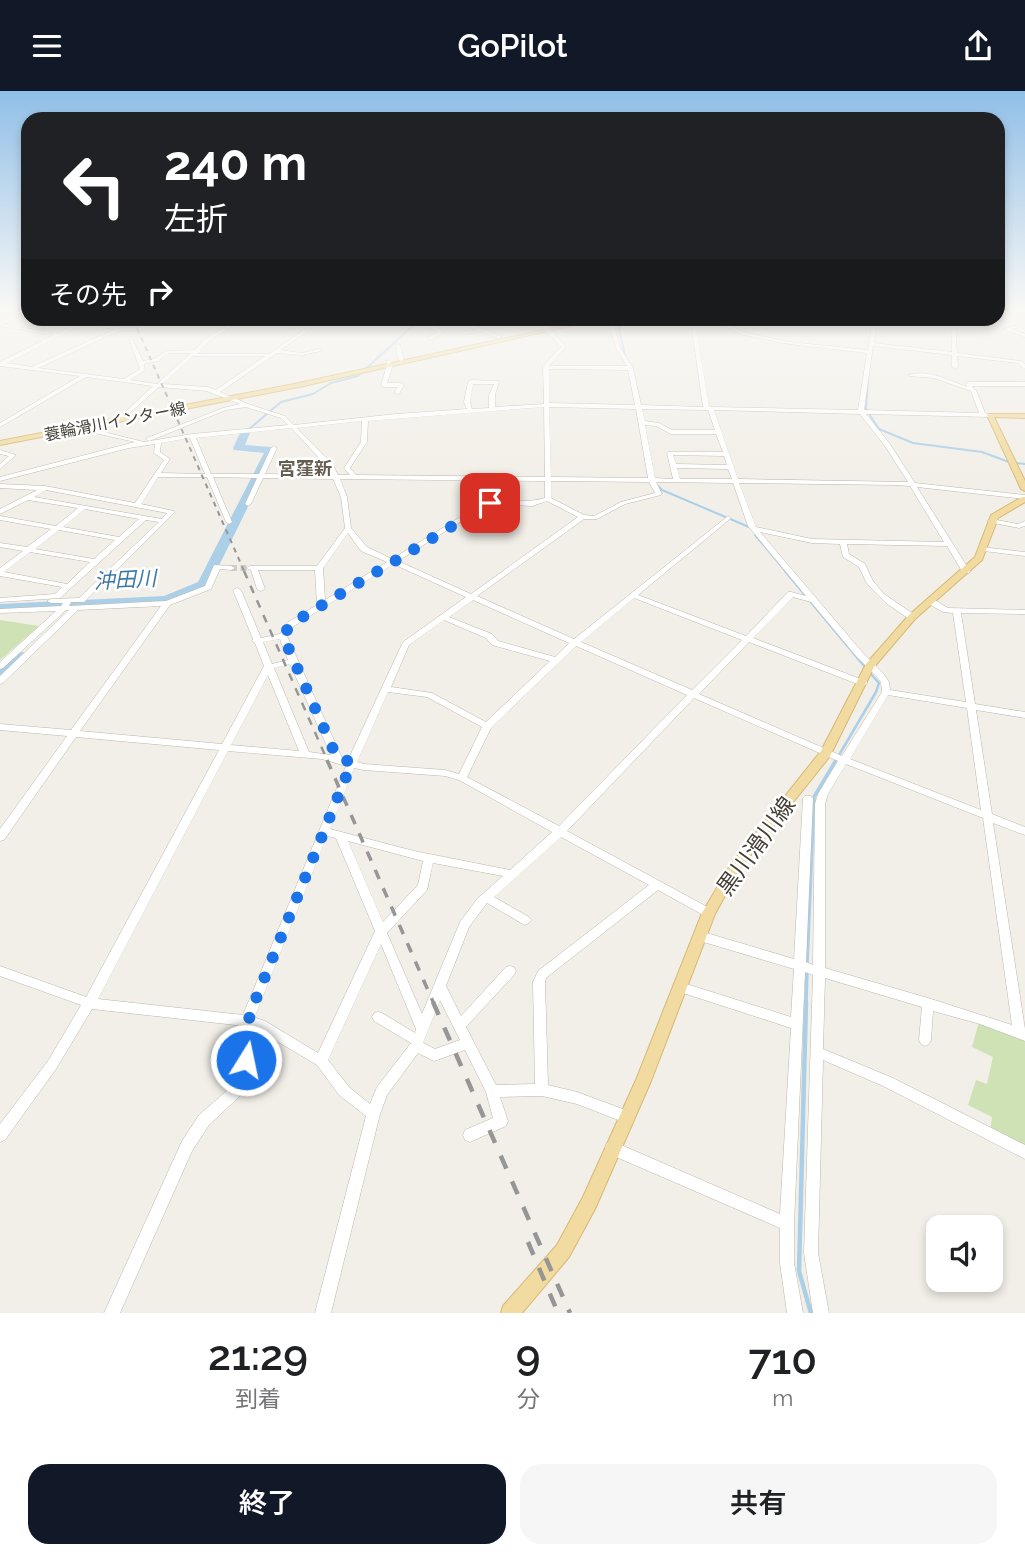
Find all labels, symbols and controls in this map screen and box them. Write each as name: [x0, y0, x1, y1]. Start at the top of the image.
icon: menu: [28, 27, 66, 65]
text: GoPilot: [457, 27, 568, 64]
icon: share: [959, 27, 997, 65]
text: 240 m: [164, 134, 307, 191]
icon: left: [49, 140, 140, 231]
text: 左折: [164, 200, 228, 237]
icon: right: [141, 273, 179, 311]
text: その先: [49, 280, 127, 310]
street label: 蓑輪滑川インター線: [43, 398, 188, 445]
district label: 宮窪新: [278, 458, 332, 479]
pin: [460, 473, 520, 533]
icon: arrive: [471, 484, 509, 522]
water label: 沖田川: [93, 565, 159, 594]
street label: 黒川滑川線: [711, 791, 800, 900]
position arrow: [209, 1023, 283, 1097]
map controls: [926, 1215, 1003, 1292]
button: sound: [926, 1215, 1003, 1292]
text: 21:29: [208, 1331, 308, 1380]
text: 9: [516, 1331, 541, 1380]
text: 710: [748, 1335, 817, 1384]
text: m: [772, 1384, 793, 1411]
text: 到着: [235, 1385, 281, 1412]
text: 分: [517, 1385, 540, 1412]
button: 終了: [28, 1464, 506, 1544]
button: 共有: [520, 1464, 997, 1544]

